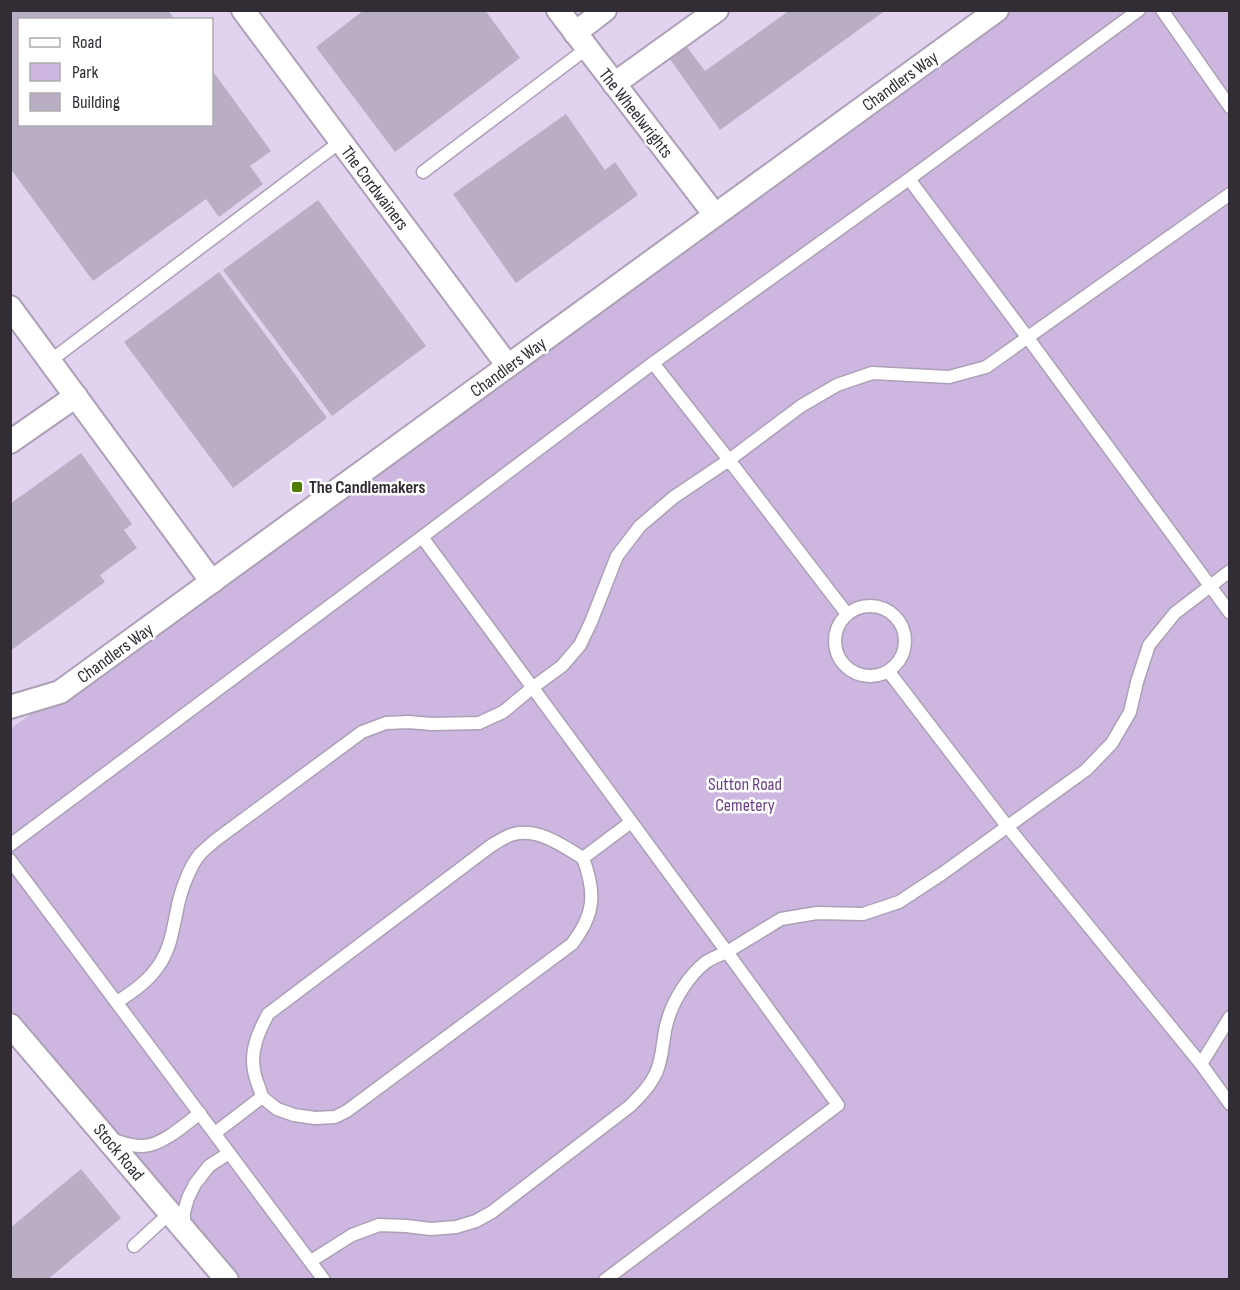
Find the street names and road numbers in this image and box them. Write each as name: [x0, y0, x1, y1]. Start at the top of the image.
street label: Chandlers Way: [858, 47, 942, 116]
street label: The Wheelwrights: [594, 64, 677, 162]
street label: The Cordwainers: [336, 142, 413, 234]
street label: Chandlers Way: [466, 333, 550, 402]
street label: Chandlers Way: [73, 619, 157, 688]
street label: Stock Road: [89, 1120, 148, 1185]

